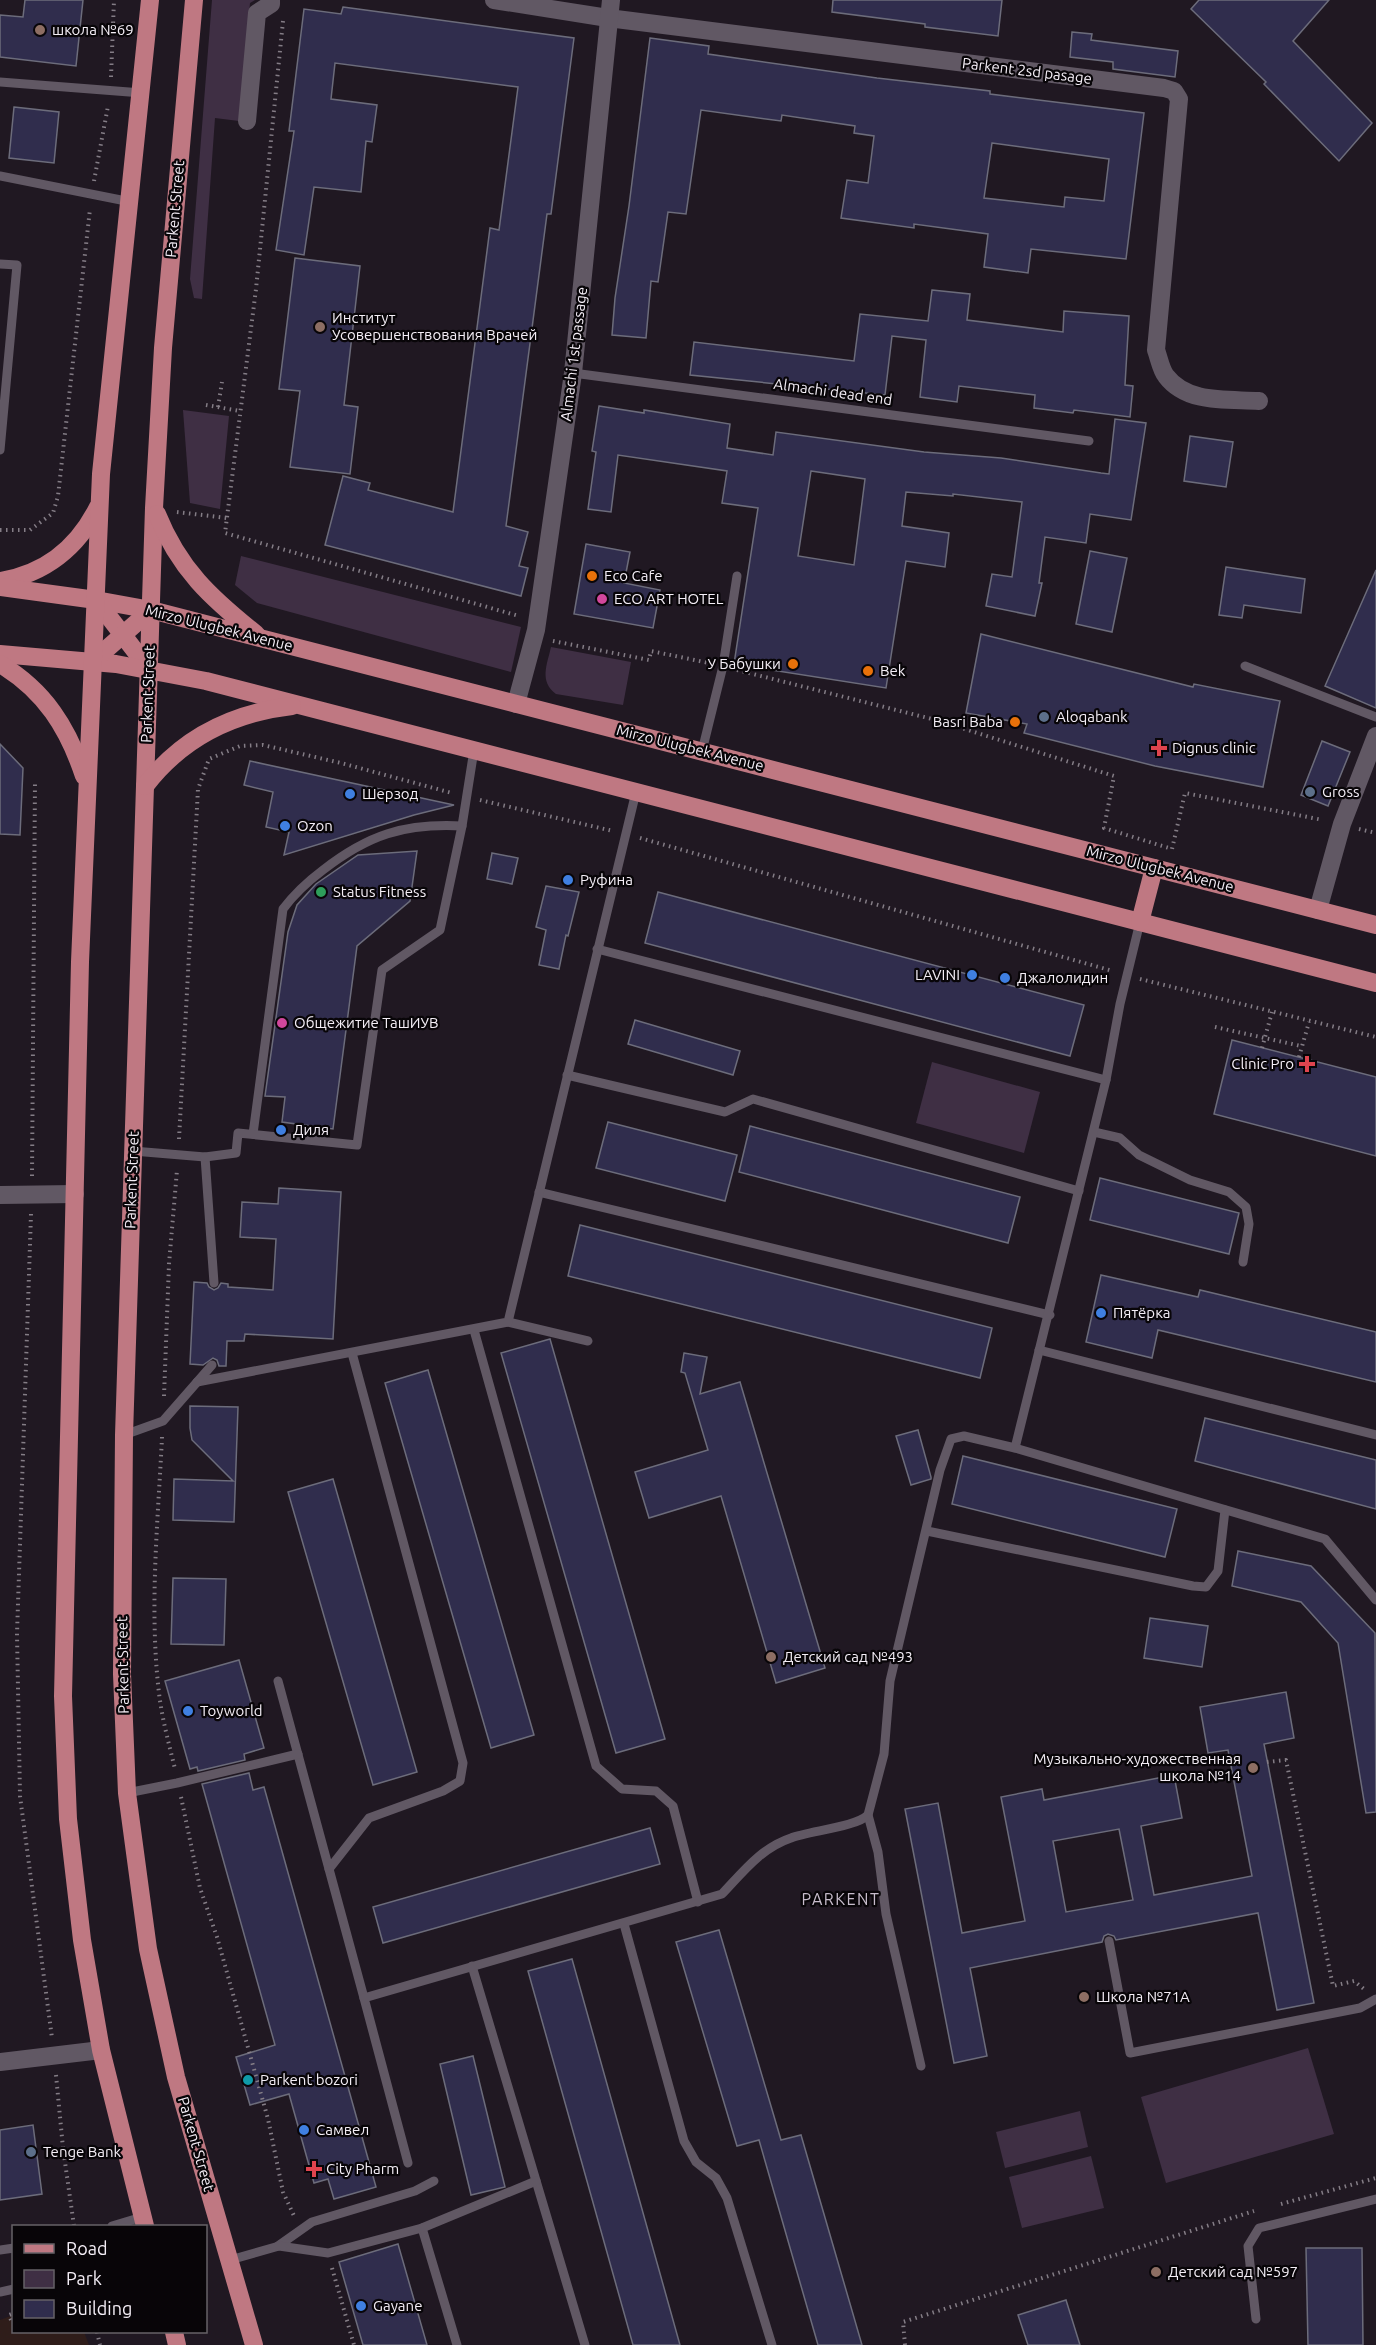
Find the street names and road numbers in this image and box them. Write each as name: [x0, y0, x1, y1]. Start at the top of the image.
street label: Parkent 2sd pasage: [961, 54, 1093, 87]
street label: Parkent Street: [162, 159, 187, 258]
street label: Almachi 1st passage: [557, 286, 590, 422]
street label: Almachi dead end: [773, 375, 893, 408]
street label: Mirzo Ulugbek Avenue: [144, 601, 295, 654]
street label: Parkent Street: [137, 645, 158, 743]
street label: Mirzo Ulugbek Avenue: [615, 721, 766, 774]
street label: Mirzo Ulugbek Avenue: [1085, 842, 1236, 895]
street label: Parkent Street: [121, 1131, 142, 1229]
street label: Parkent Street: [113, 1616, 132, 1714]
street label: Parkent Street: [175, 2095, 218, 2193]

